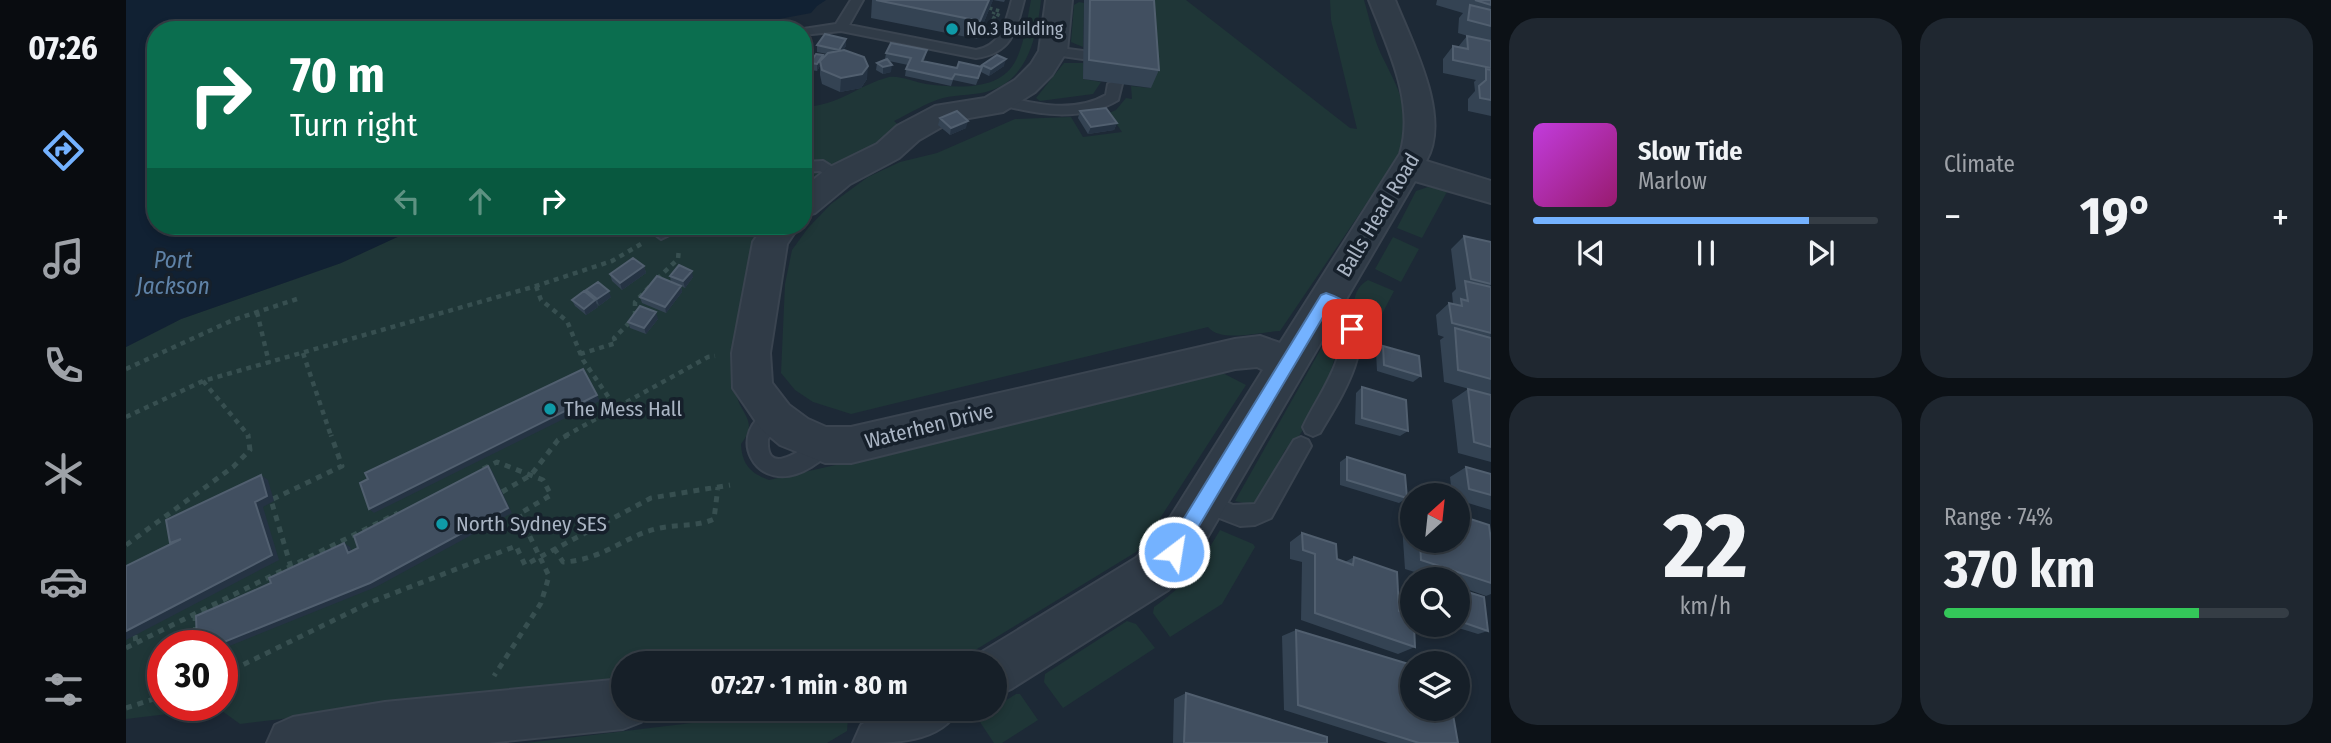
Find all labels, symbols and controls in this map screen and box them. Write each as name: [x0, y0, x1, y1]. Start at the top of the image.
place label: No.3 Building: [966, 18, 1064, 40]
marker: No.3 Building: [944, 21, 960, 37]
text: 07:26: [28, 29, 98, 67]
text: 70 m: [290, 46, 385, 105]
icon: right: [175, 49, 266, 140]
text: Turn right: [290, 106, 417, 144]
icon: directions: [39, 126, 88, 175]
text: Slow Tide: [1638, 136, 1742, 167]
street label: Balls Head Road: [1331, 149, 1425, 281]
text: Climate: [1944, 150, 2015, 178]
text: Marlow: [1638, 167, 1707, 195]
icon: left: [388, 182, 426, 220]
icon: ahead: [461, 182, 499, 220]
icon: right: [534, 182, 572, 220]
text: 19°: [2080, 185, 2153, 248]
text: −: [1944, 194, 1961, 240]
text: +: [2272, 194, 2289, 240]
icon: music: [39, 234, 88, 283]
icon: previous: [1572, 234, 1610, 272]
icon: pause: [1687, 234, 1725, 272]
icon: next: [1802, 234, 1840, 272]
water label: Port Jackson: [134, 246, 210, 300]
pin: [1322, 299, 1382, 359]
icon: arrive: [1333, 310, 1371, 348]
icon: phone: [39, 341, 88, 390]
place label: The Mess Hall: [564, 396, 682, 422]
street label: Waterhen Drive: [862, 397, 996, 455]
marker: The Mess Hall: [542, 401, 558, 417]
icon: climate: [39, 449, 88, 498]
north arrow: [1400, 483, 1470, 553]
map controls: [1400, 483, 1470, 721]
text: 22: [1663, 492, 1748, 601]
text: Range · 74%: [1944, 503, 2053, 531]
place label: North Sydney SES: [456, 511, 607, 537]
position arrow: [1137, 515, 1211, 589]
marker: North Sydney SES: [434, 516, 450, 532]
text: 370 km: [1944, 538, 2095, 601]
icon: car: [39, 557, 88, 606]
button: search: [1400, 567, 1470, 637]
text: km/h: [1680, 592, 1731, 620]
speed limit sign: 30: [147, 630, 238, 721]
button: layers: [1400, 651, 1470, 721]
icon: filters: [39, 665, 88, 714]
text: 07:27 · 1 min · 80 m: [710, 670, 908, 701]

